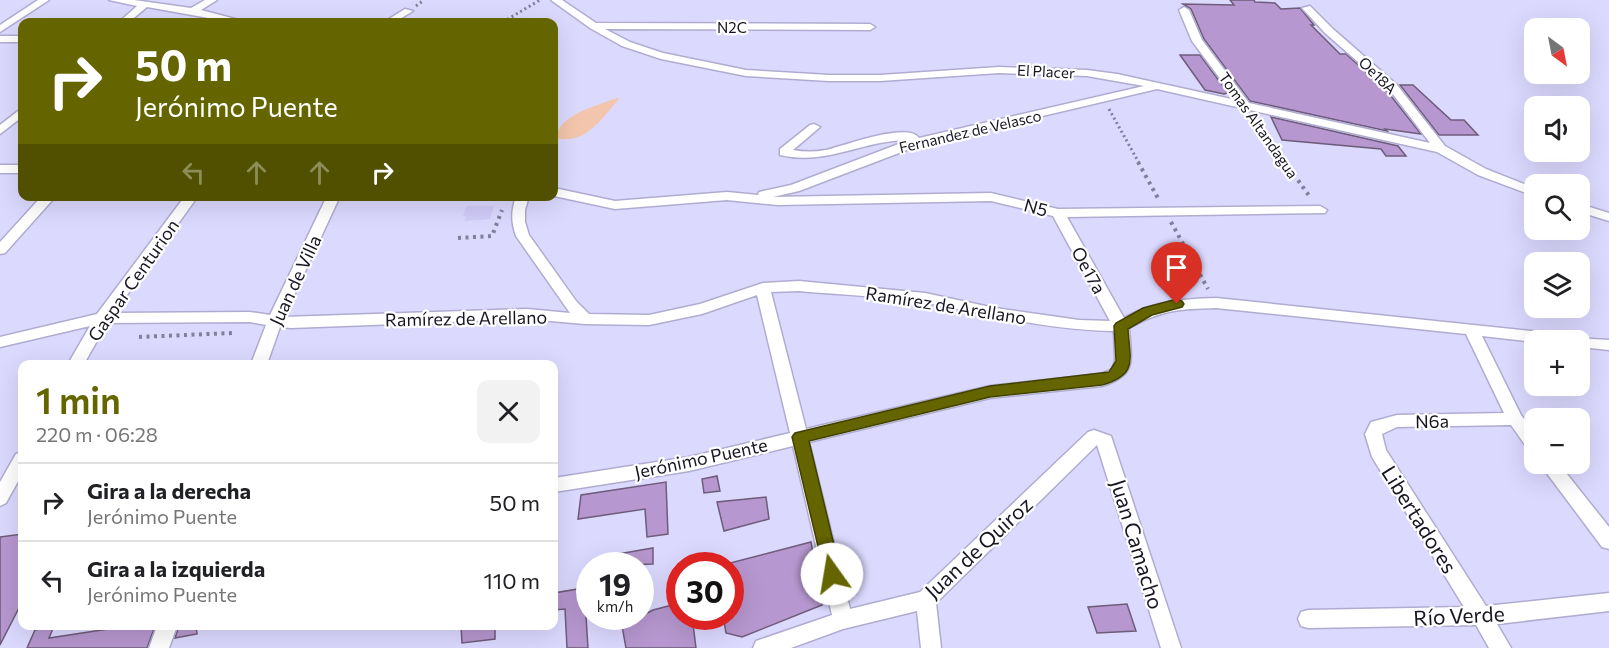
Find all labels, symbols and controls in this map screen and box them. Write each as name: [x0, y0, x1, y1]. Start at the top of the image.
street label: N2C: [717, 18, 747, 36]
north arrow: [1524, 18, 1590, 84]
map controls: [1524, 18, 1590, 474]
text: 50 m: [135, 38, 232, 90]
icon: right: [36, 42, 114, 120]
street label: Oe18A: [1355, 53, 1401, 97]
street label: El Placer: [1017, 60, 1075, 82]
street label: Tomas Altandagua: [1216, 68, 1302, 182]
text: Jerónimo Puente: [135, 90, 338, 123]
button: sound: [1524, 96, 1590, 162]
street label: Fernandez de Velasco: [897, 106, 1043, 156]
icon: left: [177, 156, 210, 189]
icon: ahead: [240, 156, 273, 189]
icon: ahead: [303, 156, 336, 189]
icon: right: [366, 156, 399, 189]
button: search: [1524, 174, 1590, 240]
street label: N5: [1022, 193, 1050, 221]
street label: Gaspar Centurion: [83, 215, 183, 345]
street label: Juan de Villa: [264, 231, 326, 329]
pin: [1151, 242, 1202, 304]
street label: Oe17a: [1067, 243, 1111, 297]
icon: arrive: [1160, 251, 1193, 284]
button: layers: [1524, 252, 1590, 318]
street label: Ramírez de Arellano: [864, 281, 1028, 329]
street label: Ramírez de Arellano: [385, 306, 547, 330]
button: +: [1524, 330, 1590, 396]
text: 1 min: [36, 377, 121, 421]
button: close: [477, 380, 540, 443]
button: −: [1524, 408, 1590, 474]
street label: N6a: [1415, 410, 1449, 432]
text: 220 m · 06:28: [36, 422, 158, 446]
street label: Jerónimo Puente: [633, 433, 769, 483]
street label: Libertadores: [1377, 461, 1463, 577]
street label: Juan Camacho: [1106, 476, 1170, 612]
text: Gira a la derecha: [87, 477, 251, 504]
icon: right: [36, 486, 69, 519]
text: 50 m: [490, 489, 540, 516]
street label: Juan de Quiroz: [919, 491, 1037, 603]
text: Jerónimo Puente: [87, 504, 237, 528]
position arrow: [800, 542, 864, 606]
speed limit sign: 30: [666, 552, 744, 630]
text: Gira a la izquierda: [87, 555, 265, 582]
icon: left: [36, 564, 69, 597]
text: 19: [599, 565, 631, 602]
text: 110 m: [483, 567, 540, 594]
text: Jerónimo Puente: [87, 582, 237, 606]
text: km/h: [597, 597, 633, 615]
street label: Río Verde: [1413, 600, 1505, 630]

